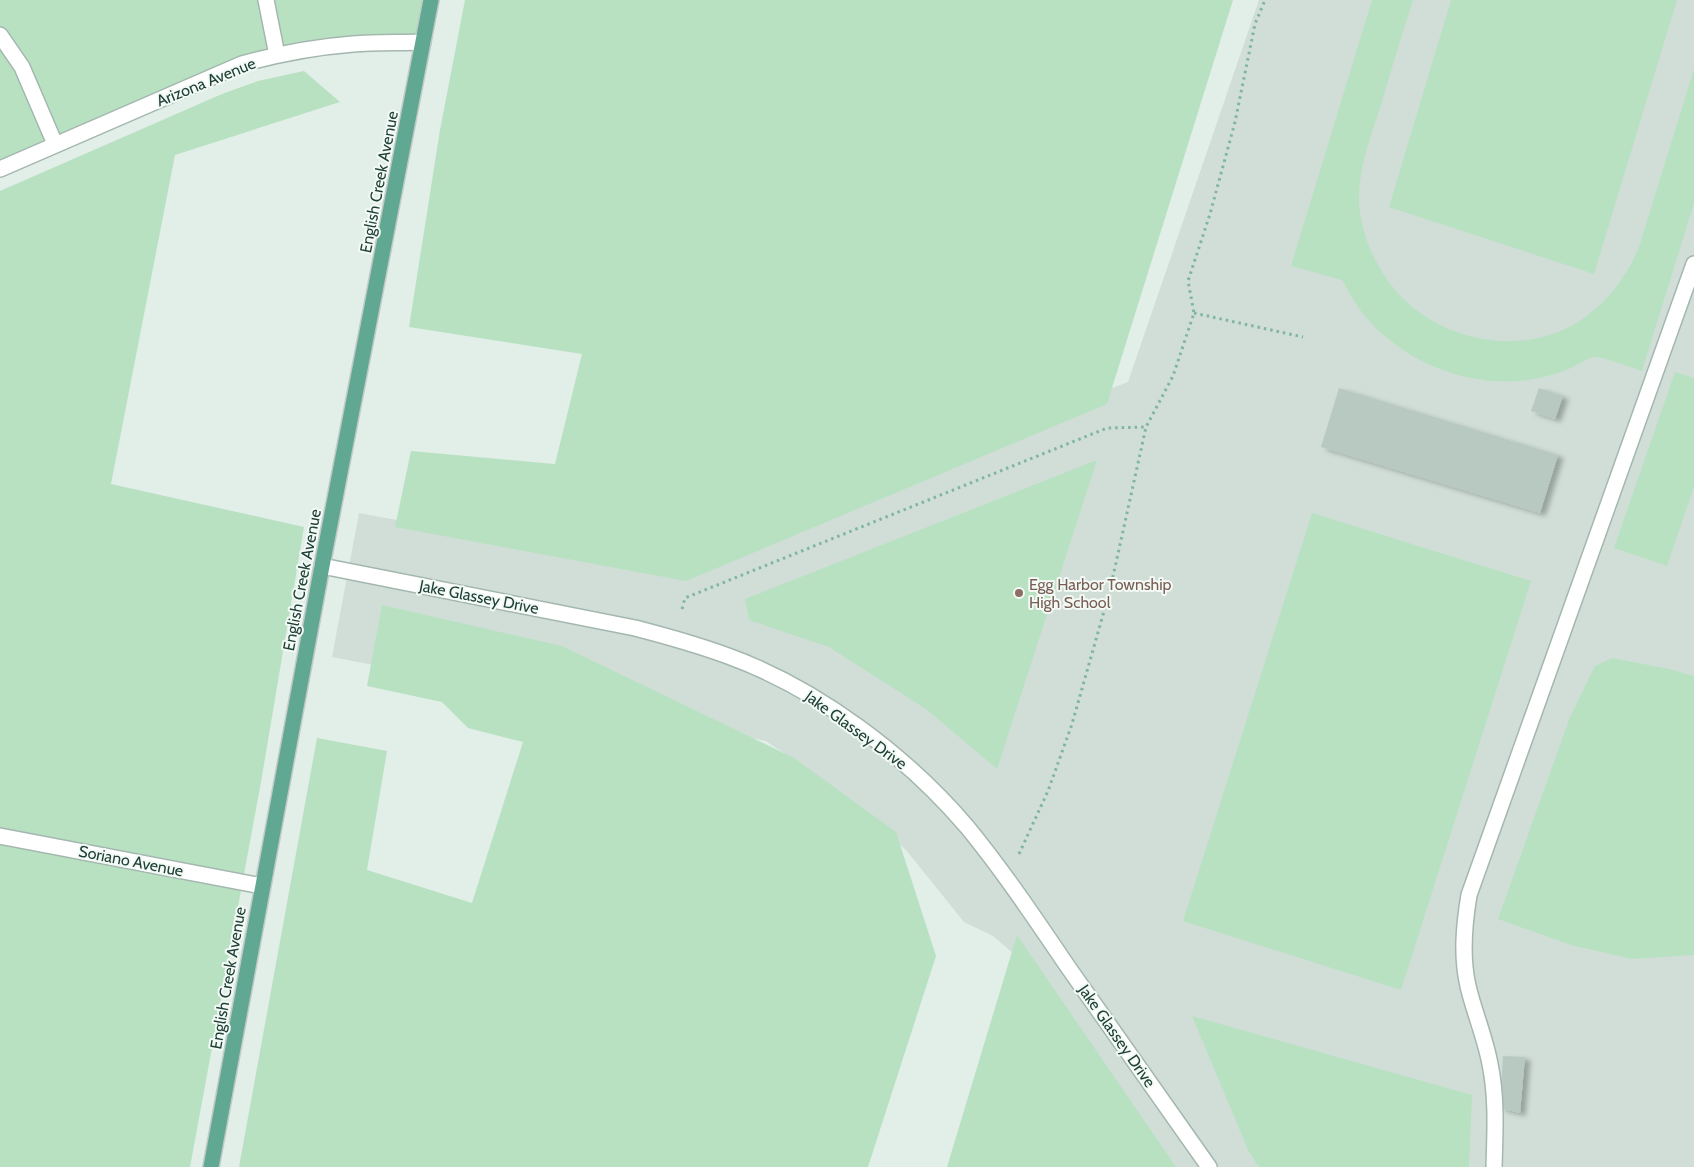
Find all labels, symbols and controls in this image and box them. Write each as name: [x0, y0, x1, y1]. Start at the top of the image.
street label: Arizona Avenue: [154, 53, 258, 111]
street label: English Creek Avenue: [356, 109, 402, 255]
street label: English Creek Avenue: [279, 507, 325, 653]
place label: Egg Harbor Township High School: [1029, 575, 1172, 612]
street label: Jake Glassey Drive: [417, 576, 540, 618]
marker: Egg Harbor Township High School: [1013, 587, 1025, 599]
street label: Jake Glassey Drive: [801, 686, 911, 773]
street label: Soriano Avenue: [77, 842, 185, 880]
street label: English Creek Avenue: [206, 905, 250, 1051]
street label: Jake Glassey Drive: [1074, 980, 1160, 1091]

